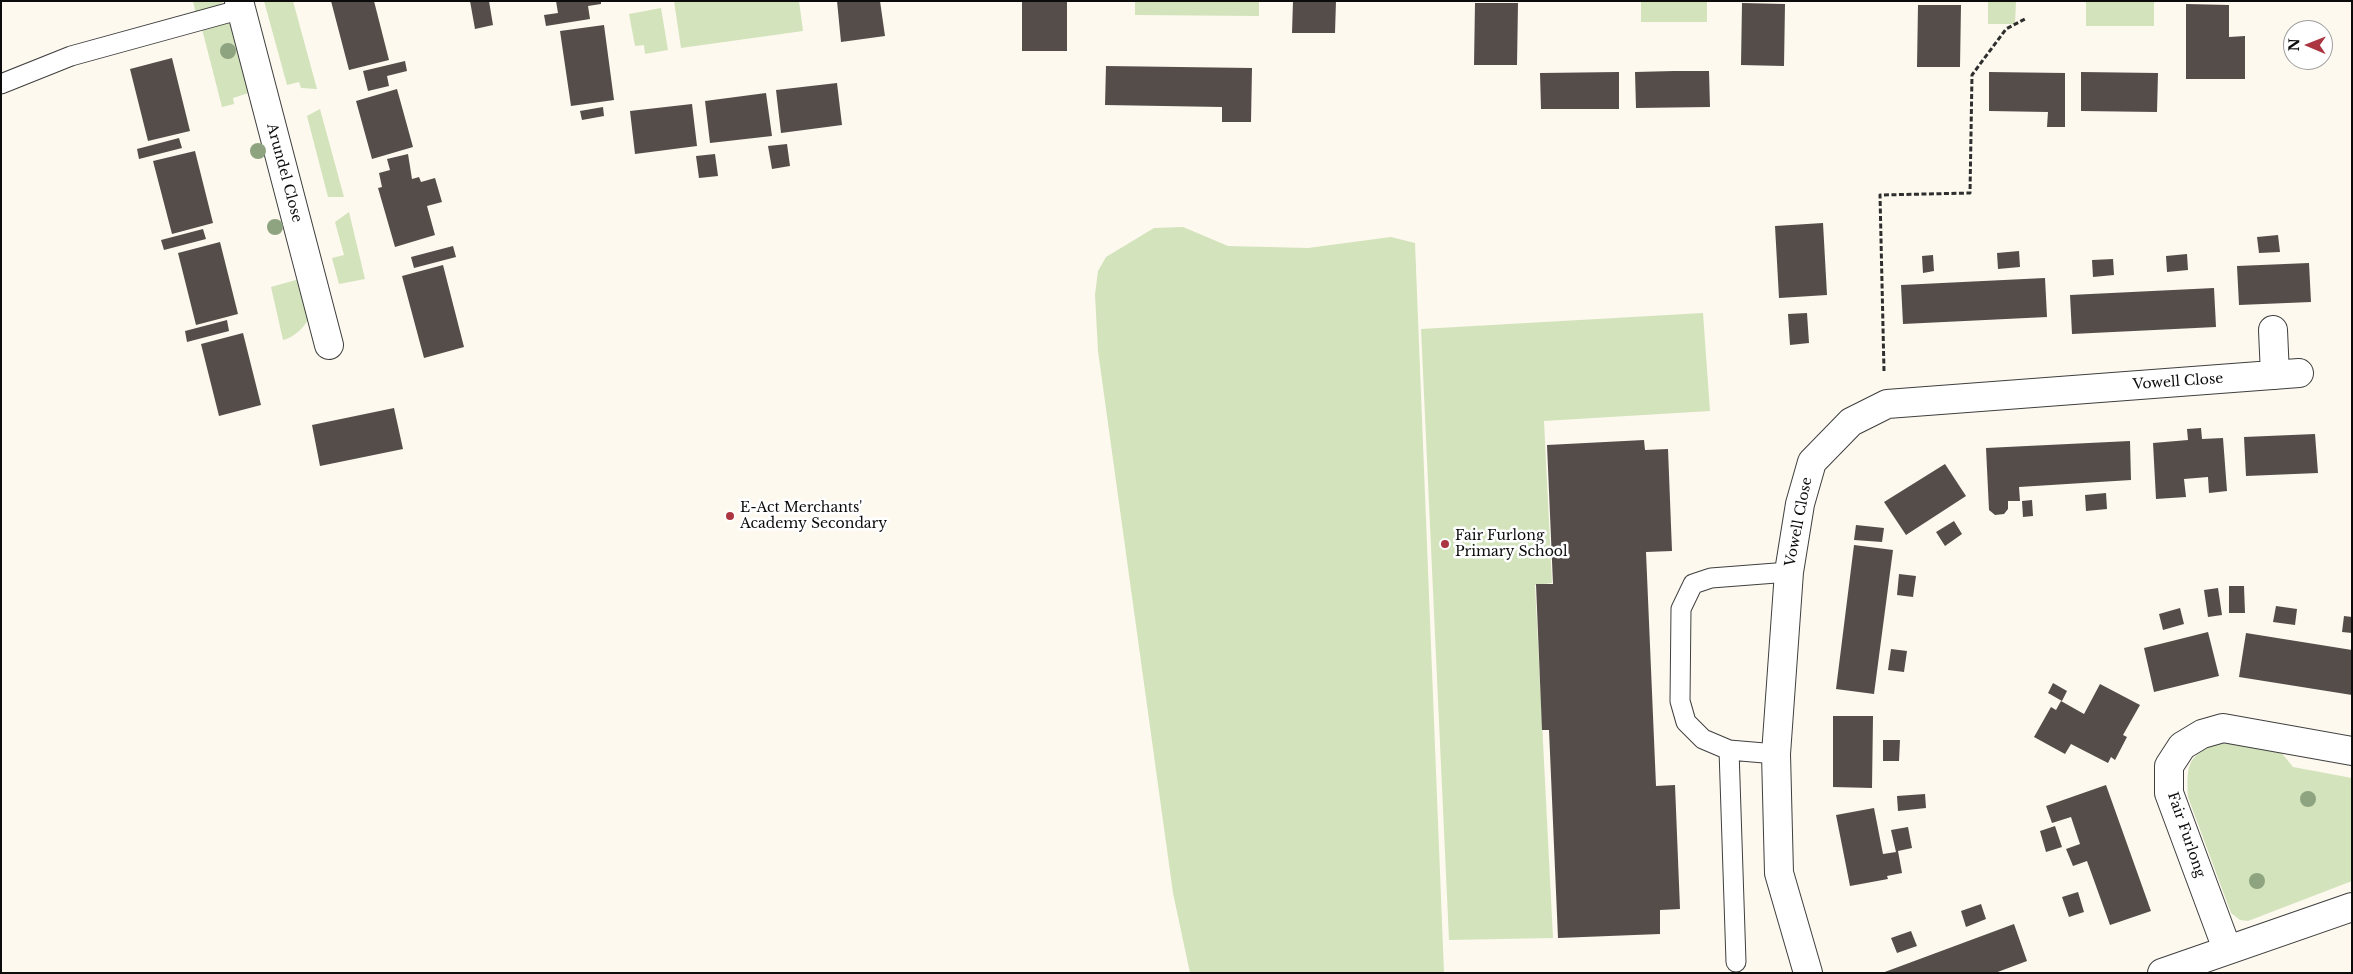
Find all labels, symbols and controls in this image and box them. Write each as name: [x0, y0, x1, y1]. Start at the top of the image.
north arrow: [2283, 20, 2333, 70]
text: N: [2285, 38, 2303, 52]
street label: Arundel Close: [263, 122, 305, 224]
street label: Vowell Close: [2132, 370, 2224, 394]
street label: Vowell Close: [1782, 476, 1816, 568]
place label: E-Act Merchants' Academy Secondary: [740, 500, 887, 532]
marker: E-Act Merchants' Academy Secondary: [724, 510, 736, 522]
place label: Fair Furlong Primary School: [1455, 528, 1568, 560]
marker: Fair Furlong Primary School: [1439, 538, 1451, 550]
street label: Fair Furlong: [2164, 790, 2208, 880]

